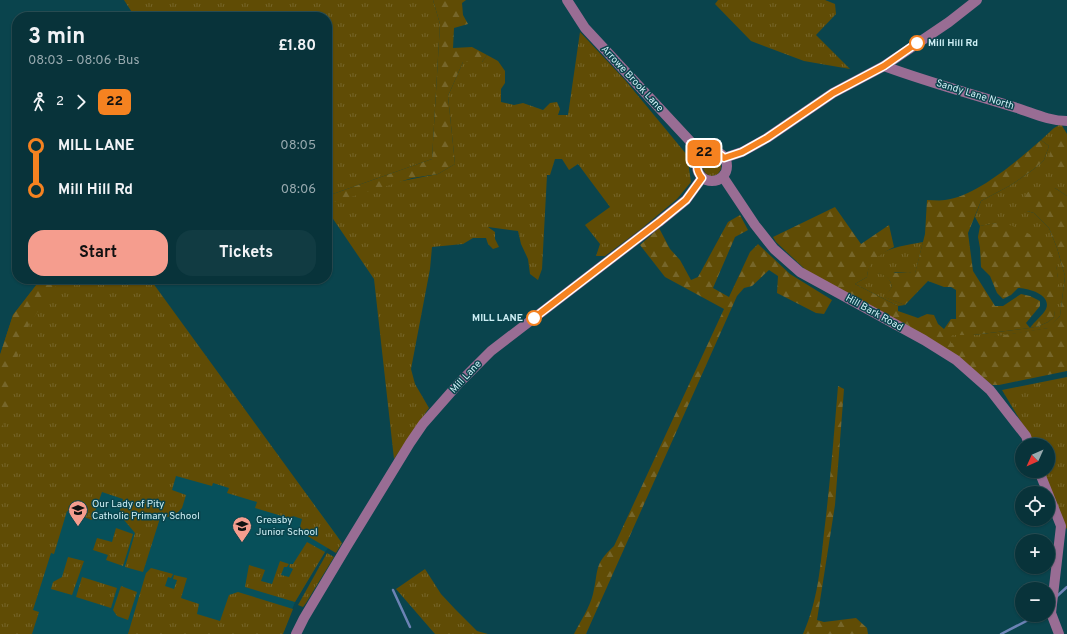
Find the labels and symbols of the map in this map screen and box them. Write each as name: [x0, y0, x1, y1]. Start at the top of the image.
marker: Mill Hill Rd: [909, 35, 925, 51]
place label: Mill Hill Rd: [928, 37, 978, 50]
street label: Arrowe Brook Lane: [598, 43, 666, 115]
street label: Sandy Lane North: [934, 77, 1016, 113]
line badge: 22: [686, 140, 722, 166]
street label: Hill Bark Road: [843, 292, 905, 334]
marker: MILL LANE: [526, 310, 542, 326]
place label: MILL LANE: [472, 312, 523, 325]
street label: Mill Lane: [447, 358, 485, 396]
north arrow: [1015, 438, 1055, 478]
place label: Our Lady of Pity Catholic Primary School: [92, 498, 200, 523]
school or university icon: Our Lady of Pity Catholic Primary School: [67, 499, 89, 527]
place label: Greasby Junior School: [256, 514, 318, 539]
school or university icon: Greasby Junior School: [231, 515, 253, 543]

